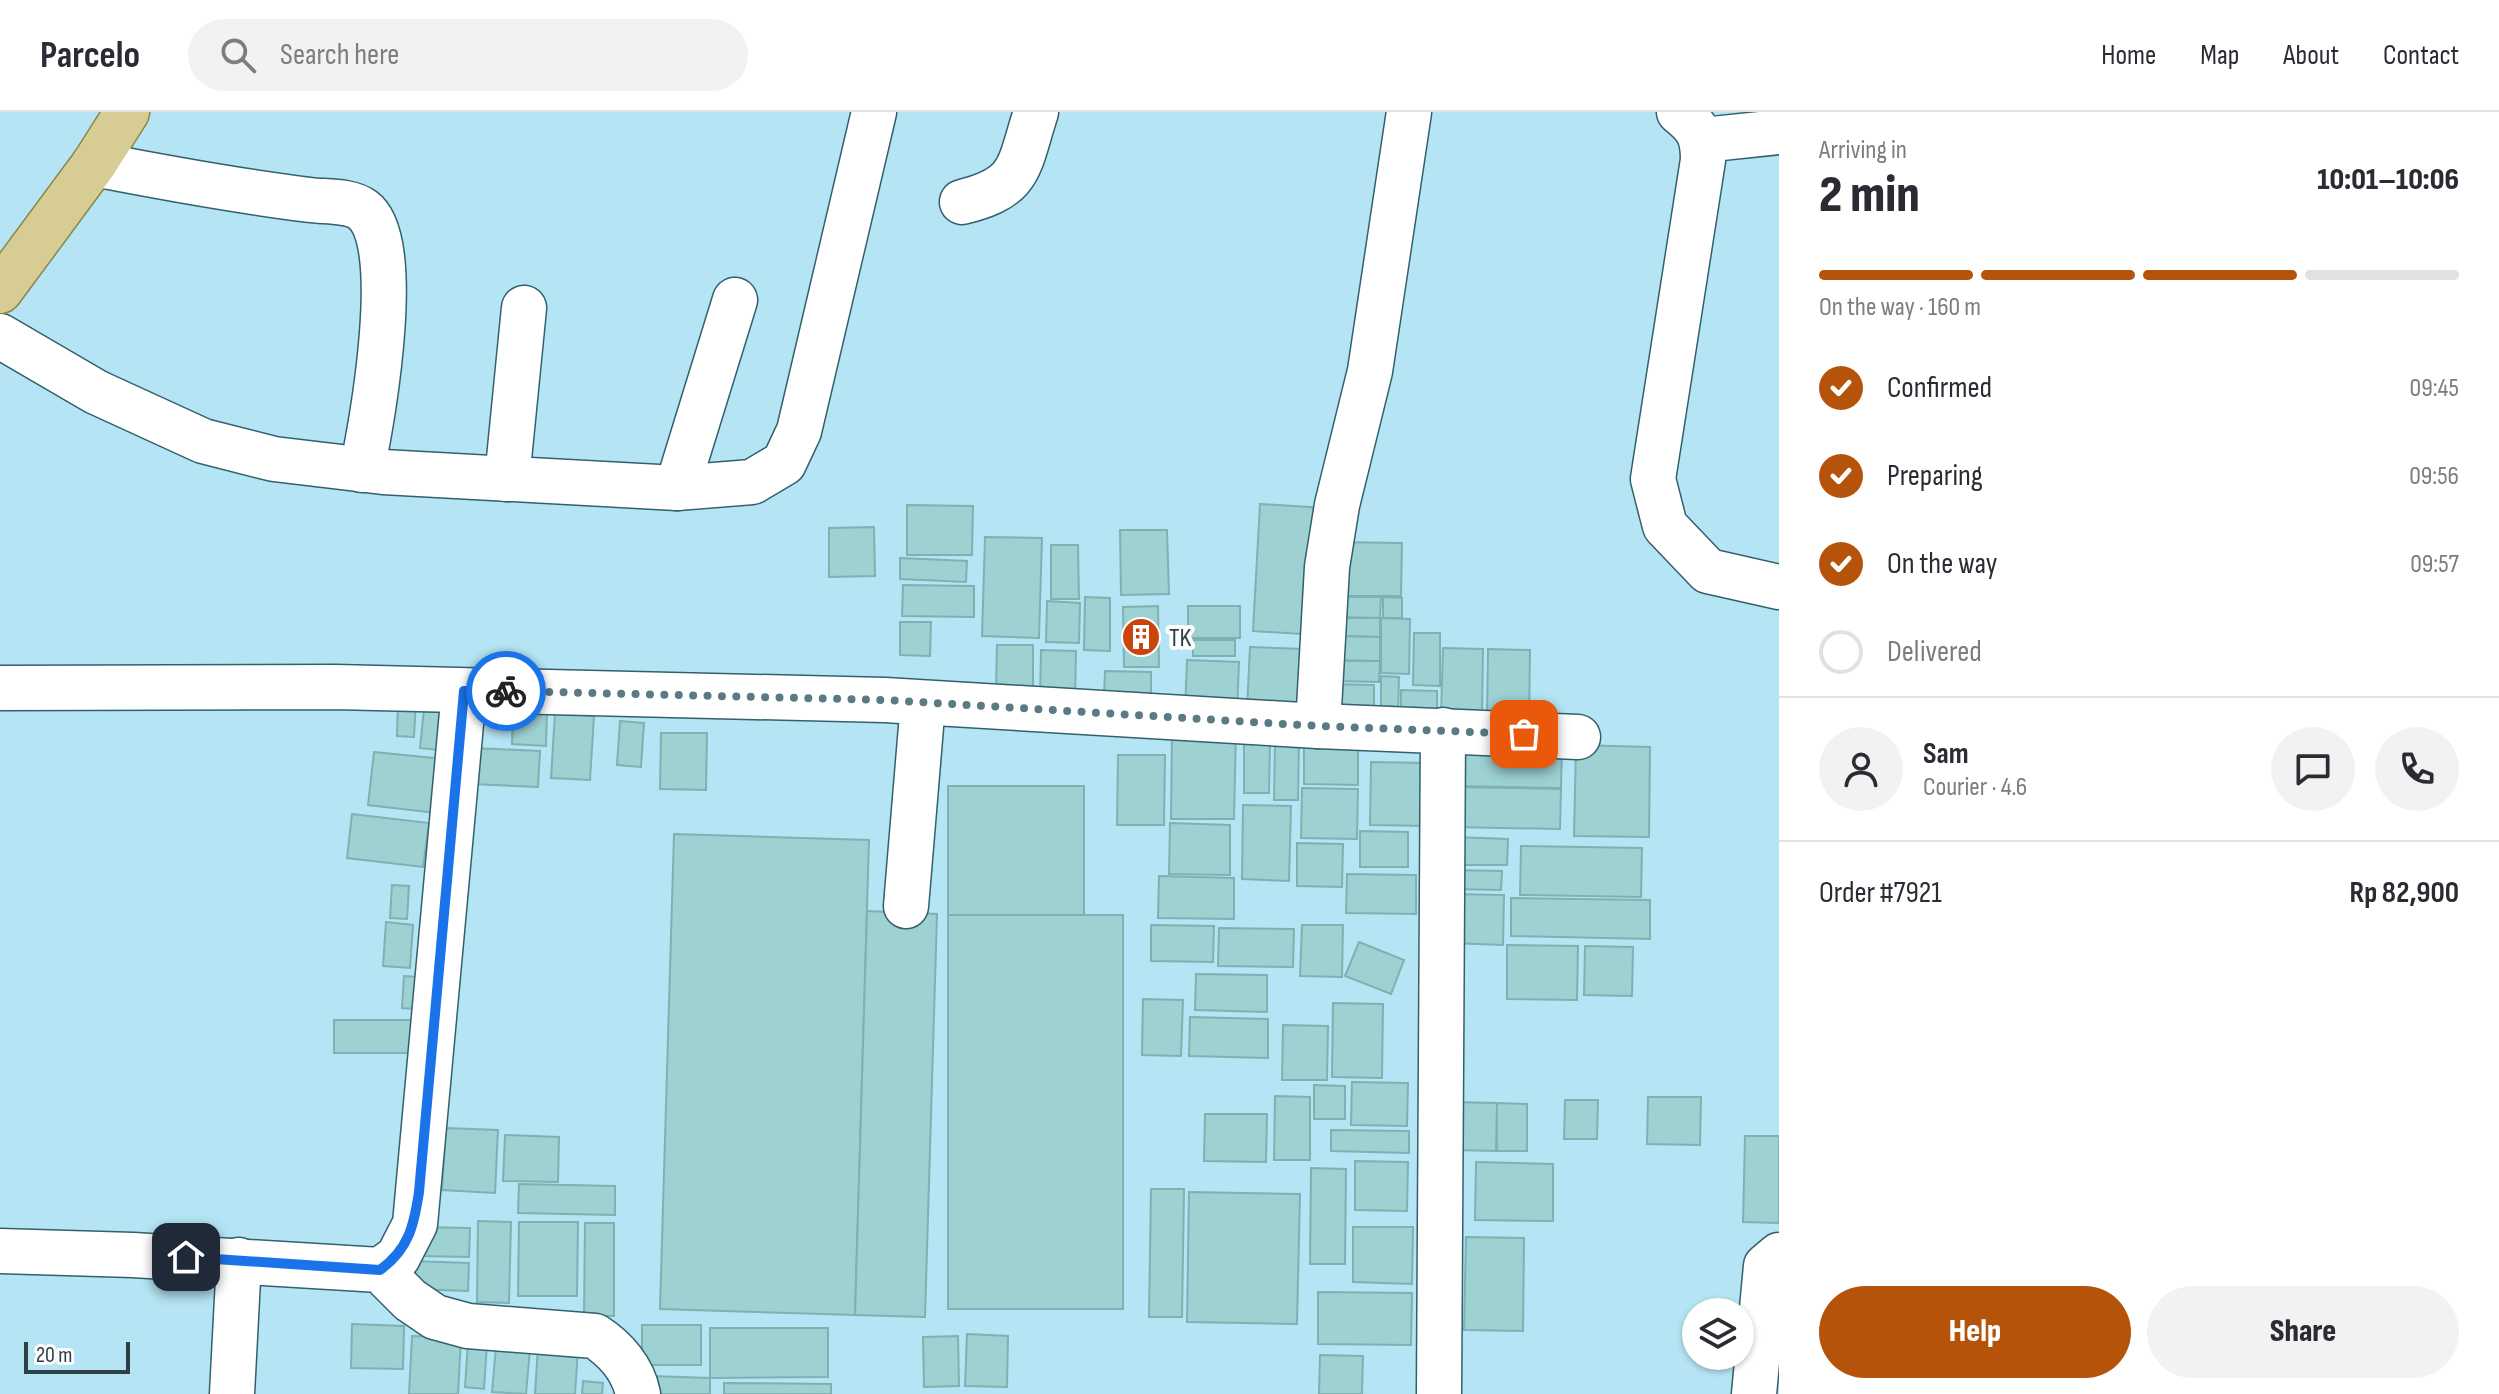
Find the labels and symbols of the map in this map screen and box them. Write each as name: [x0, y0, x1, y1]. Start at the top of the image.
building icon: TK: [1120, 616, 1162, 658]
place label: TK: [1169, 623, 1192, 654]
courier: [466, 651, 546, 731]
pin: [1490, 700, 1558, 768]
pin: [152, 1223, 220, 1291]
scale bar: [24, 1338, 130, 1374]

